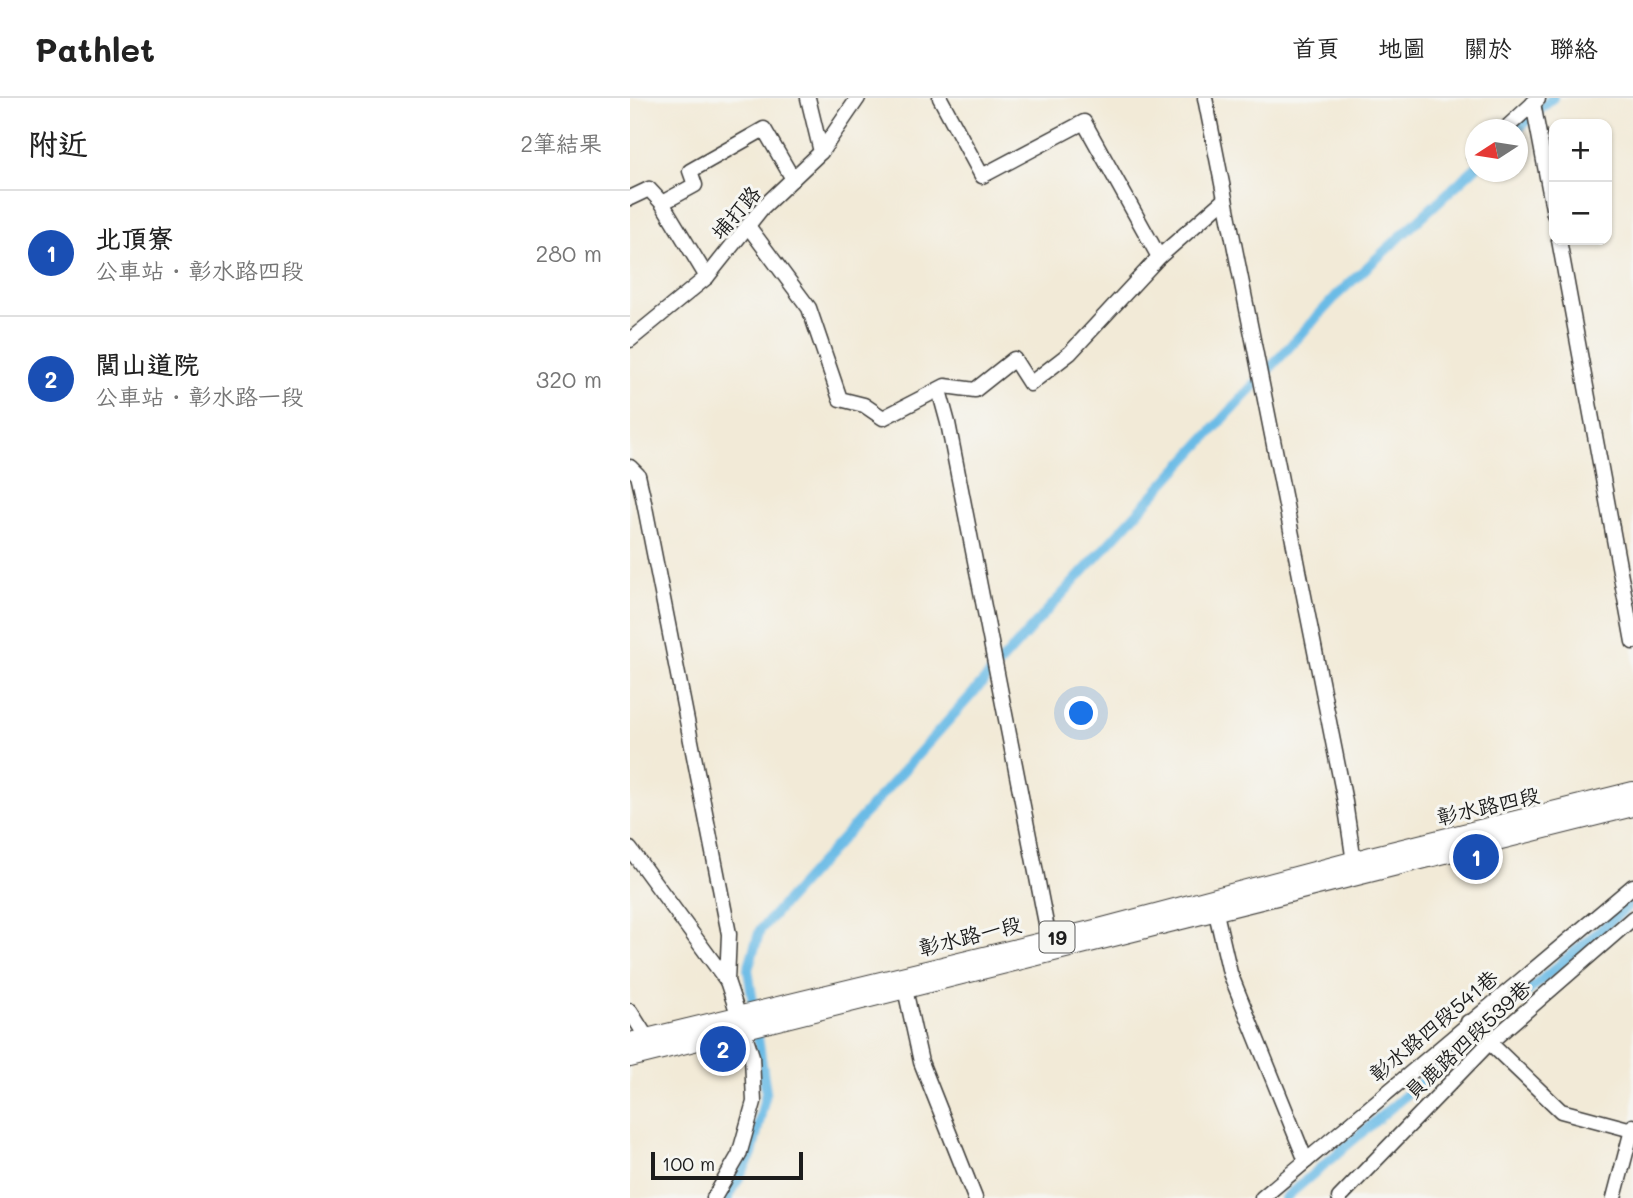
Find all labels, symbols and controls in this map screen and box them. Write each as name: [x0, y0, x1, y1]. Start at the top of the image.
text: Pathlet: [35, 27, 155, 70]
text: 首頁: [1292, 32, 1340, 63]
text: 地圖: [1378, 32, 1426, 63]
text: 關於: [1464, 32, 1512, 63]
text: 聯絡: [1550, 32, 1598, 63]
north arrow: [1465, 119, 1528, 182]
map controls: [1549, 119, 1612, 245]
button: +: [1549, 119, 1612, 182]
text: 附近: [28, 123, 88, 163]
text: 2筆結果: [520, 128, 602, 158]
street label: 埔打路: [704, 179, 766, 245]
button: −: [1549, 182, 1612, 245]
text: 北頂寮: [95, 221, 173, 255]
text: 1: [46, 238, 56, 268]
text: 280 m: [535, 238, 602, 268]
text: 公車站 · 彰水路四段: [95, 255, 304, 285]
text: 閭山道院: [95, 347, 199, 381]
text: 2: [45, 364, 57, 394]
text: 320 m: [536, 364, 602, 394]
text: 公車站 · 彰水路一段: [95, 381, 304, 411]
your location: [1064, 696, 1098, 730]
street label: 彰水路四段: [1434, 780, 1542, 830]
pin: 1: [1453, 831, 1499, 883]
street label: 彰水路一段: [916, 909, 1024, 961]
road number: 19: [1040, 922, 1074, 952]
street label: 彰水路四段541巷: [1363, 963, 1503, 1087]
street label: 員鹿路四段539巷: [1398, 974, 1536, 1104]
pin: 2: [700, 1023, 746, 1075]
scale bar: [651, 1149, 803, 1181]
text: 100 m: [662, 1151, 715, 1176]

